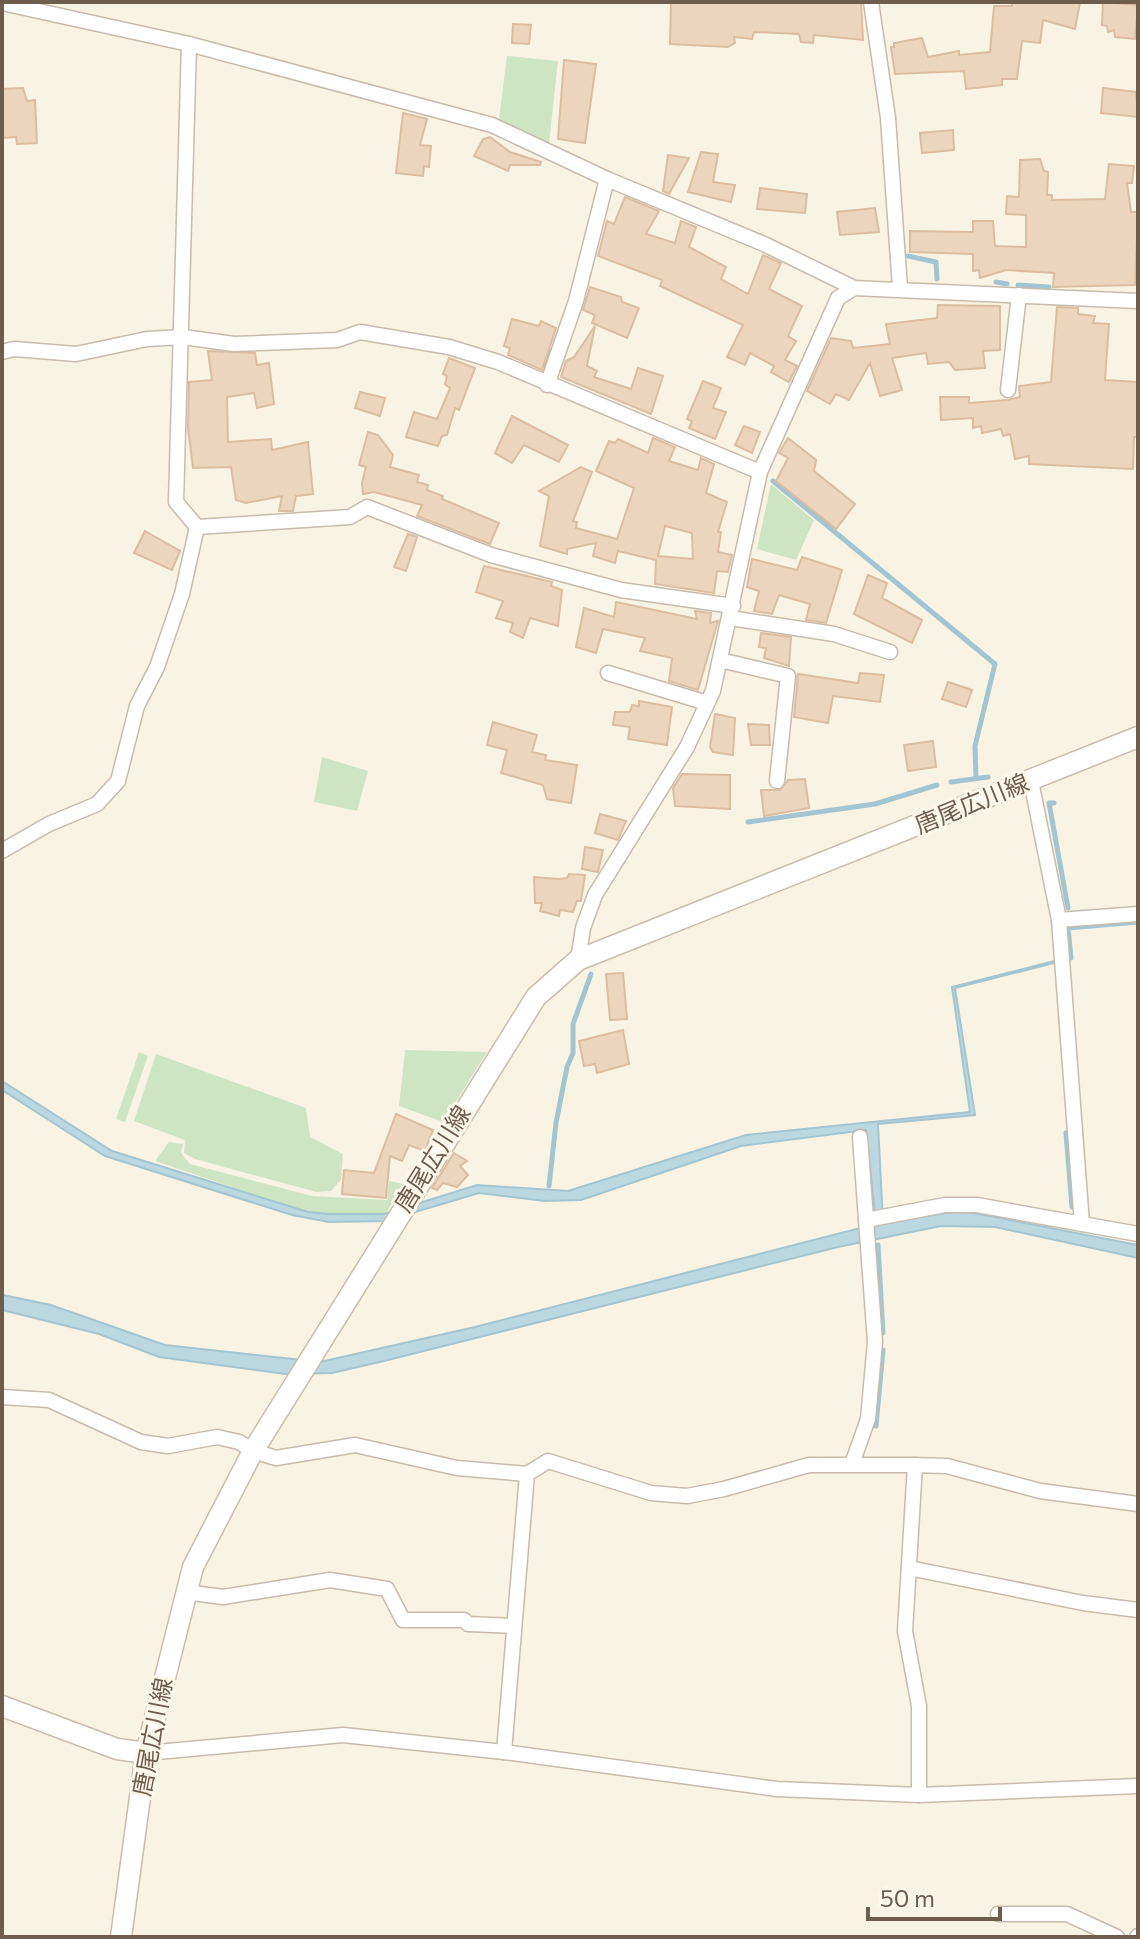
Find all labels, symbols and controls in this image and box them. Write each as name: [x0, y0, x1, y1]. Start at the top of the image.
street label: 唐尾広川線: [910, 767, 1033, 839]
street label: 唐尾広川線: [388, 1100, 476, 1217]
street label: 唐尾広川線: [126, 1675, 177, 1798]
scale bar: [868, 1871, 1000, 1921]
text: 50 m: [880, 1883, 935, 1912]

